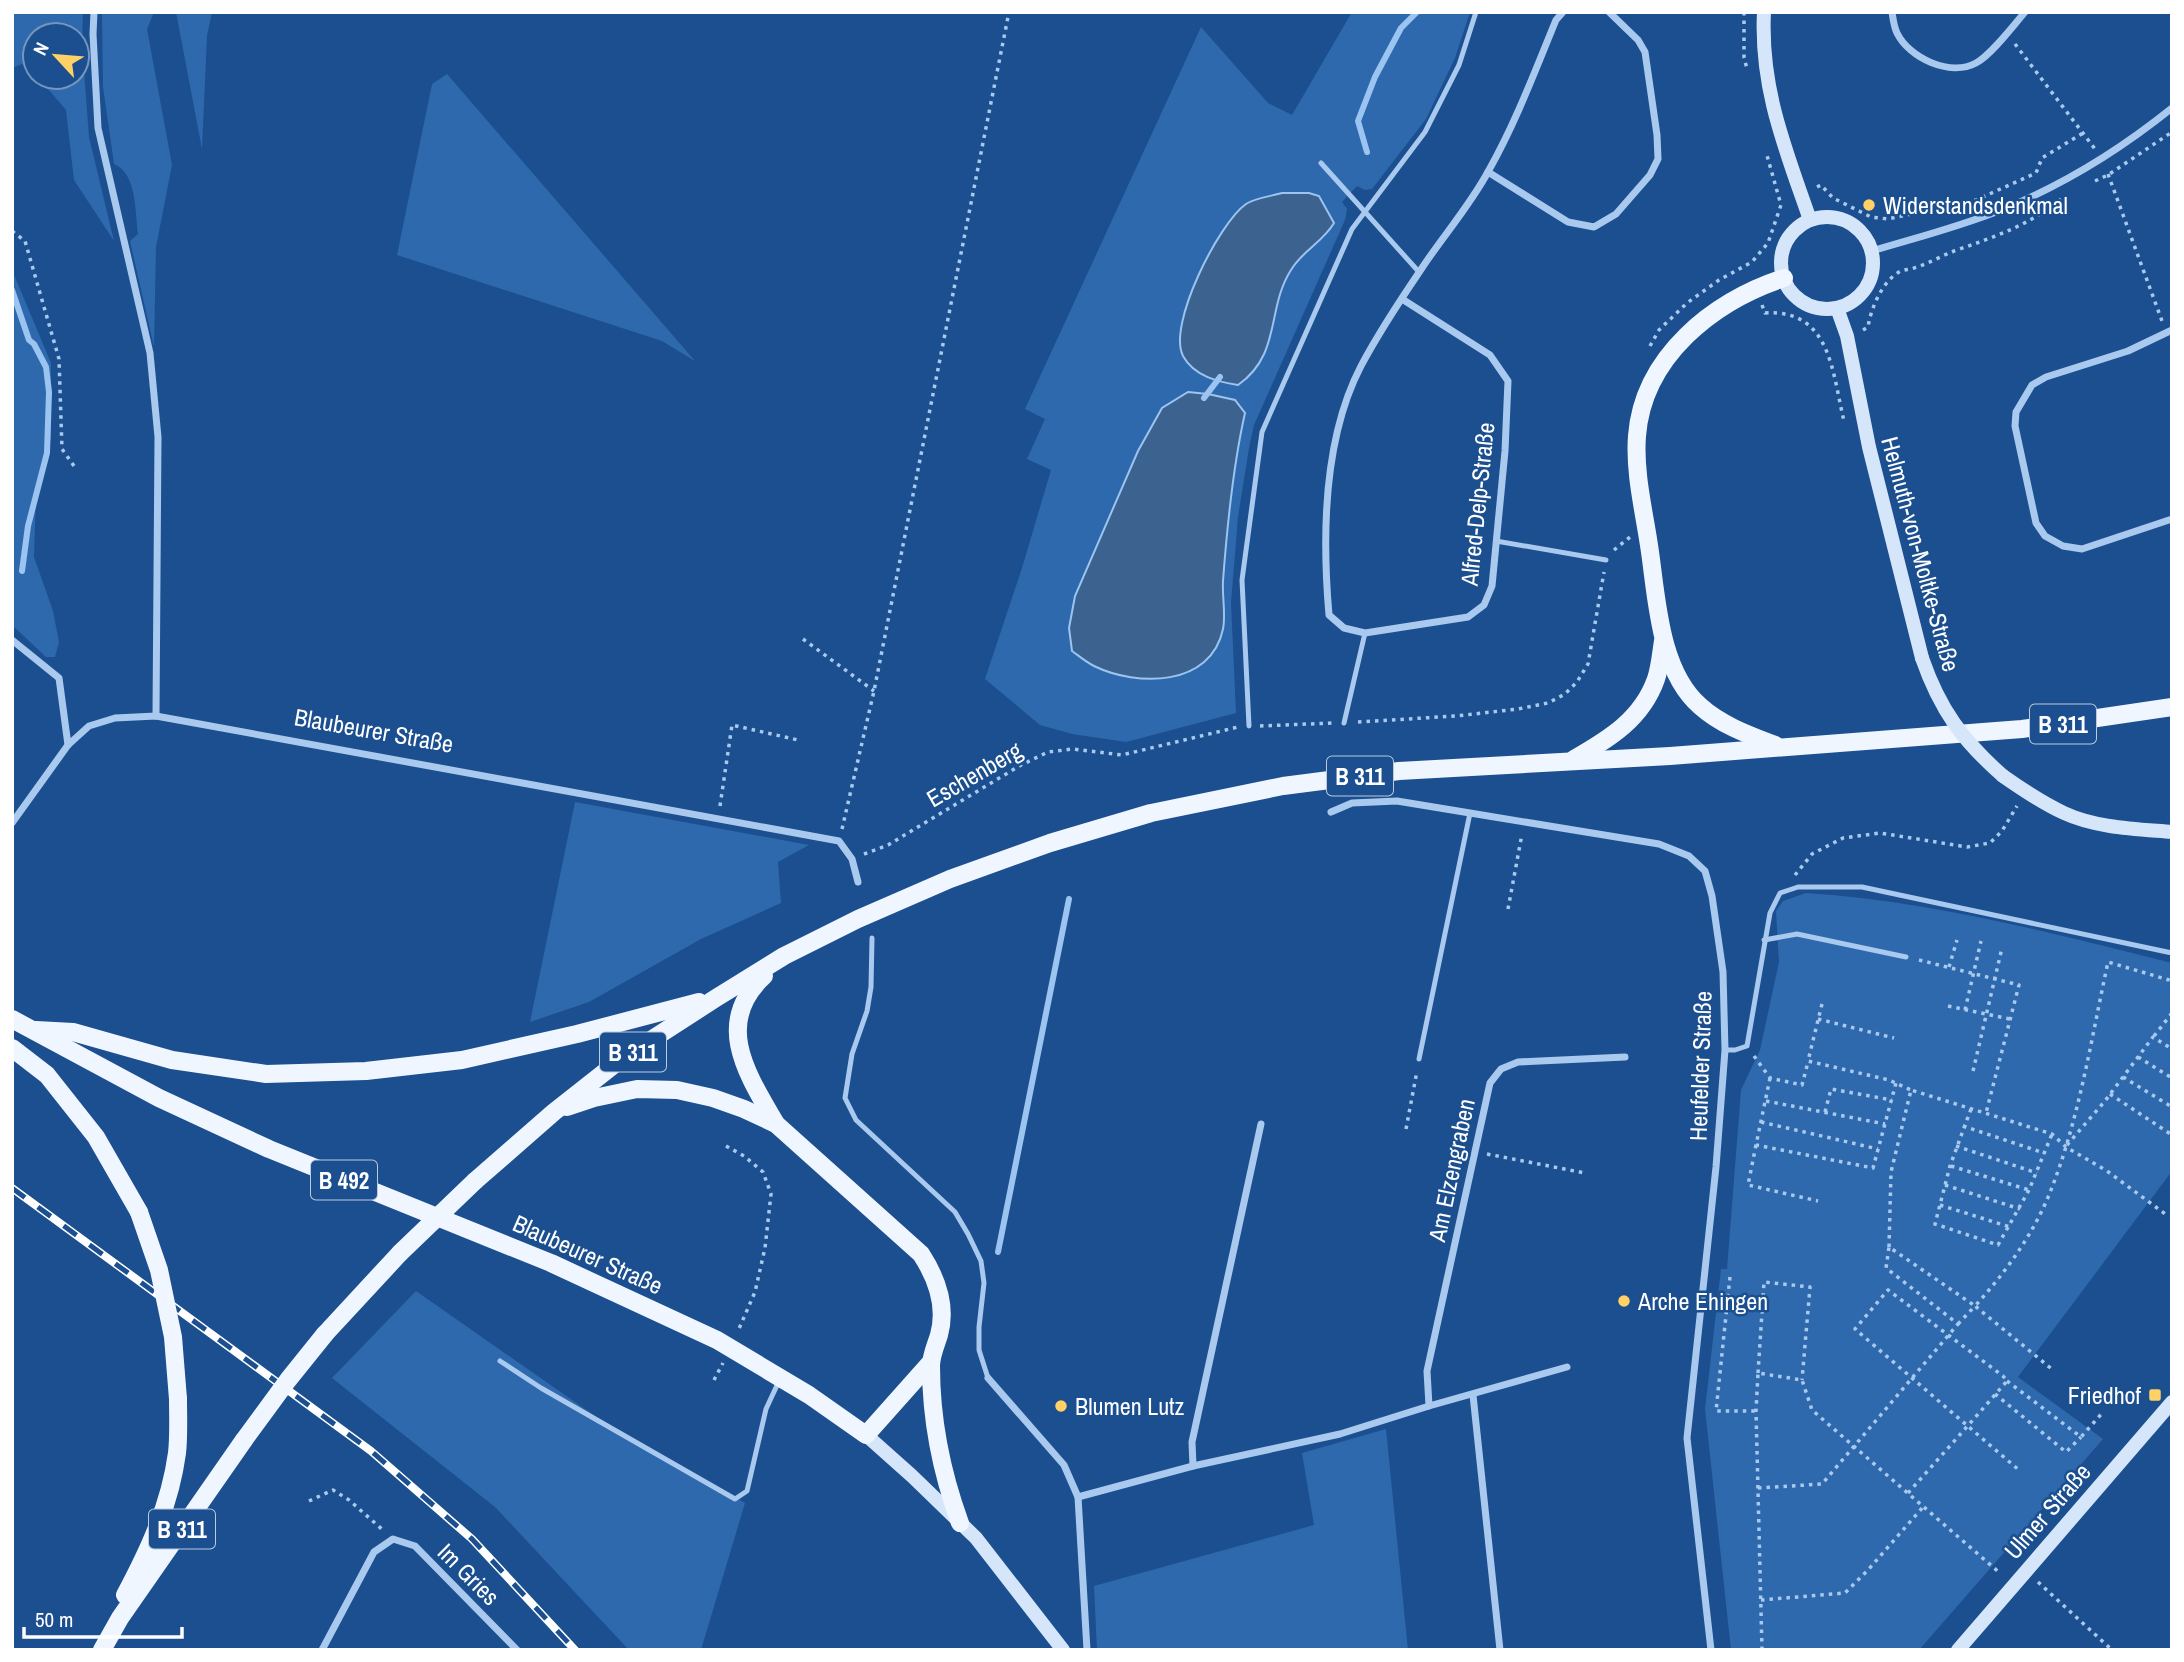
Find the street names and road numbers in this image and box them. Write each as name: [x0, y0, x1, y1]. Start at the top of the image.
street label: Alfred-Delp-Straße: [1452, 421, 1501, 588]
street label: Helmuth-von-Moltke-Straße: [1874, 433, 1968, 675]
street label: Blaubeurer Straße: [292, 700, 456, 760]
road number: B 311: [2030, 704, 2096, 744]
street label: Eschenberg: [921, 734, 1028, 814]
road number: B 311: [1327, 756, 1393, 796]
street label: Heufelder Straße: [1681, 991, 1719, 1141]
road number: B 311: [600, 1032, 666, 1072]
street label: Am Elzengraben: [1420, 1096, 1482, 1245]
road number: B 492: [311, 1161, 377, 1200]
street label: Blaubeurer Straße: [508, 1207, 668, 1301]
street label: Ulmer Straße: [1997, 1456, 2097, 1566]
road number: B 311: [149, 1510, 215, 1548]
street label: Im Gries: [431, 1536, 507, 1612]

